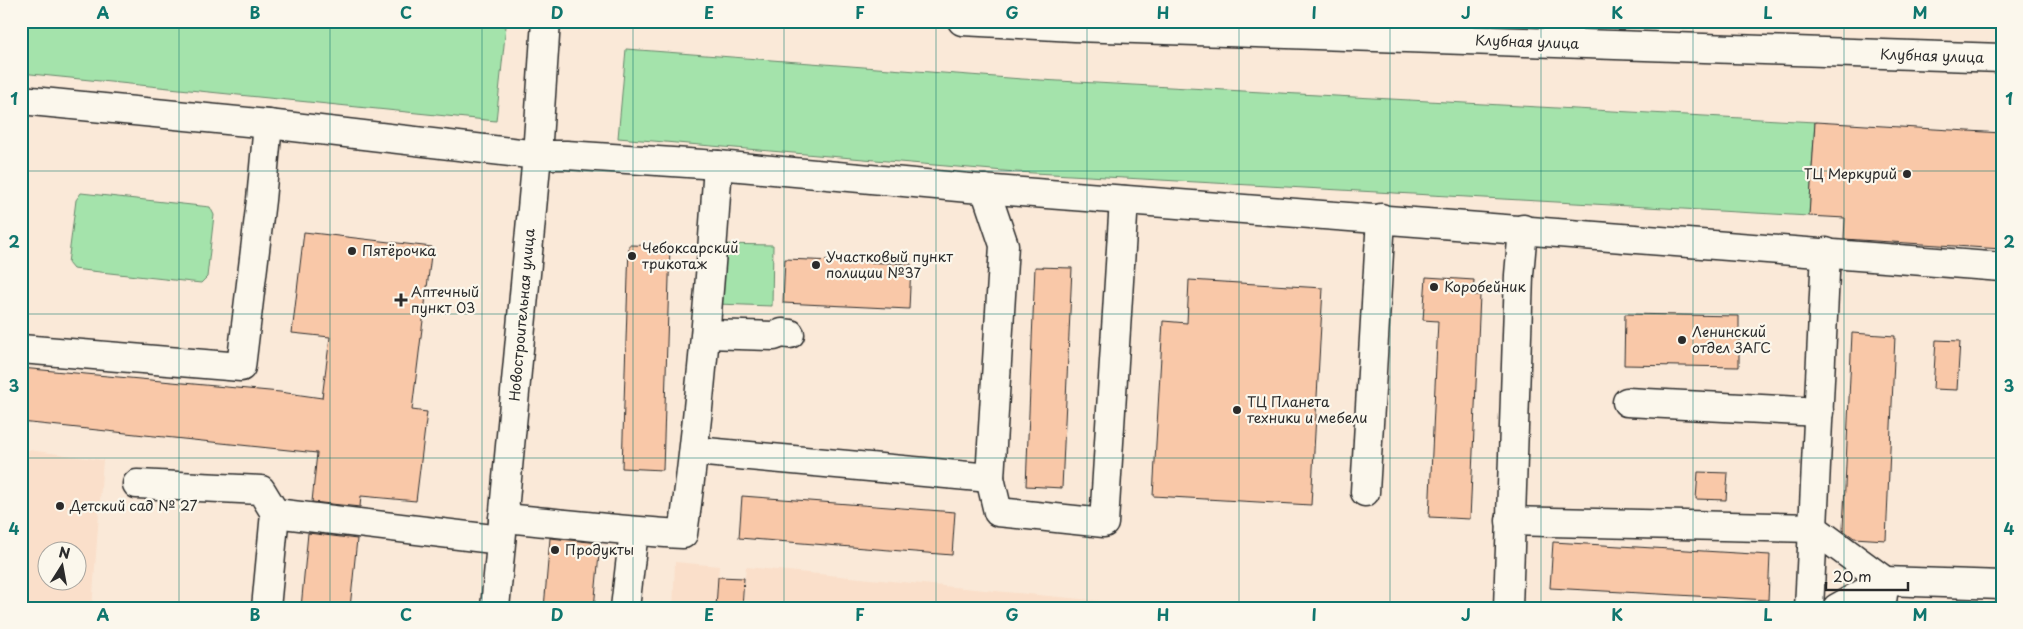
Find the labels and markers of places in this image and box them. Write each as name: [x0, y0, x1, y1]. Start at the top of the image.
place label: ТЦ Меркурий: [1804, 163, 1897, 184]
marker: ТЦ Меркурий: [1901, 168, 1913, 180]
place label: Чебоксарский трикотаж: [642, 237, 738, 274]
place label: Пятёрочка: [362, 240, 436, 261]
marker: Пятёрочка: [346, 245, 358, 257]
place label: Участковый пункт полиции №37: [826, 246, 953, 283]
marker: Чебоксарский трикотаж: [626, 250, 638, 262]
marker: Участковый пункт полиции №37: [810, 259, 822, 271]
place label: Коробейник: [1444, 276, 1527, 297]
place label: Аптечный пункт 03: [411, 281, 479, 318]
marker: Коробейник: [1428, 281, 1440, 293]
marker: Аптечный пункт 03: [395, 294, 407, 306]
place label: Ленинский отдел ЗАГС: [1692, 321, 1771, 358]
marker: Ленинский отдел ЗАГС: [1676, 334, 1688, 346]
place label: ТЦ Планета техники и мебели: [1247, 391, 1368, 428]
marker: ТЦ Планета техники и мебели: [1231, 404, 1243, 416]
place label: Детский сад № 27: [69, 495, 197, 516]
marker: Детский сад № 27: [54, 500, 66, 512]
place label: Продукты: [565, 539, 634, 560]
marker: Продукты: [549, 544, 561, 556]

